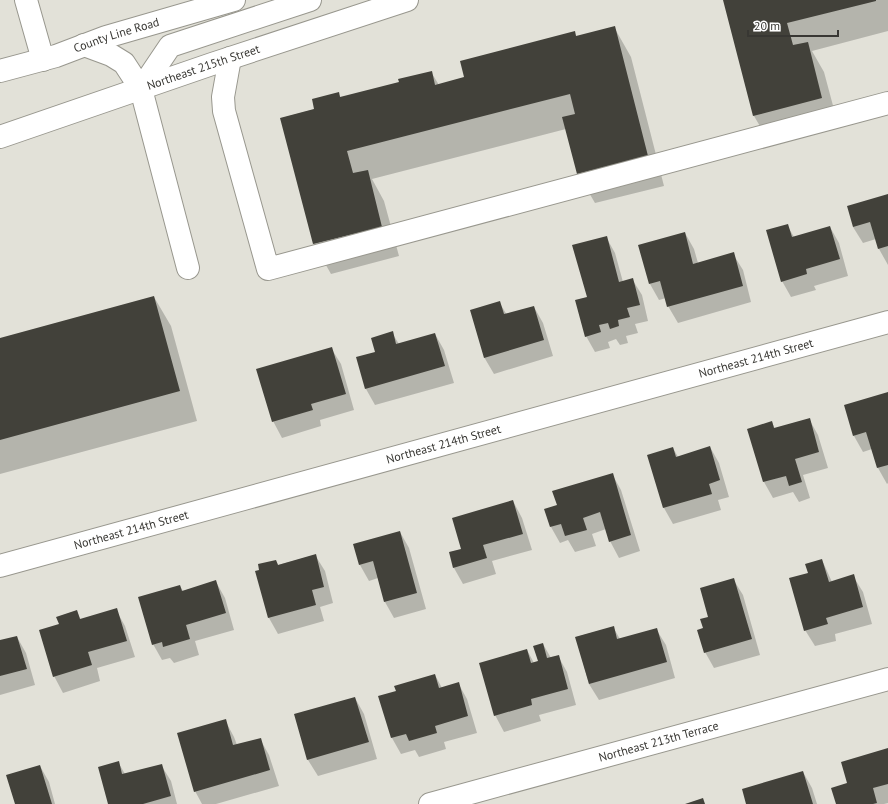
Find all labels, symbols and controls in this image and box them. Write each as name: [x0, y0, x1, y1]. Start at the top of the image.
scale bar: [748, 12, 838, 38]
street label: County Line Road: [71, 14, 161, 56]
text: 20 m: [754, 18, 780, 33]
street label: Northeast 215th Street: [145, 41, 262, 93]
street label: Northeast 214th Street: [697, 335, 815, 381]
street label: Northeast 214th Street: [384, 421, 502, 467]
street label: Northeast 214th Street: [72, 507, 190, 552]
street label: Northeast 213th Terrace: [597, 718, 720, 765]

